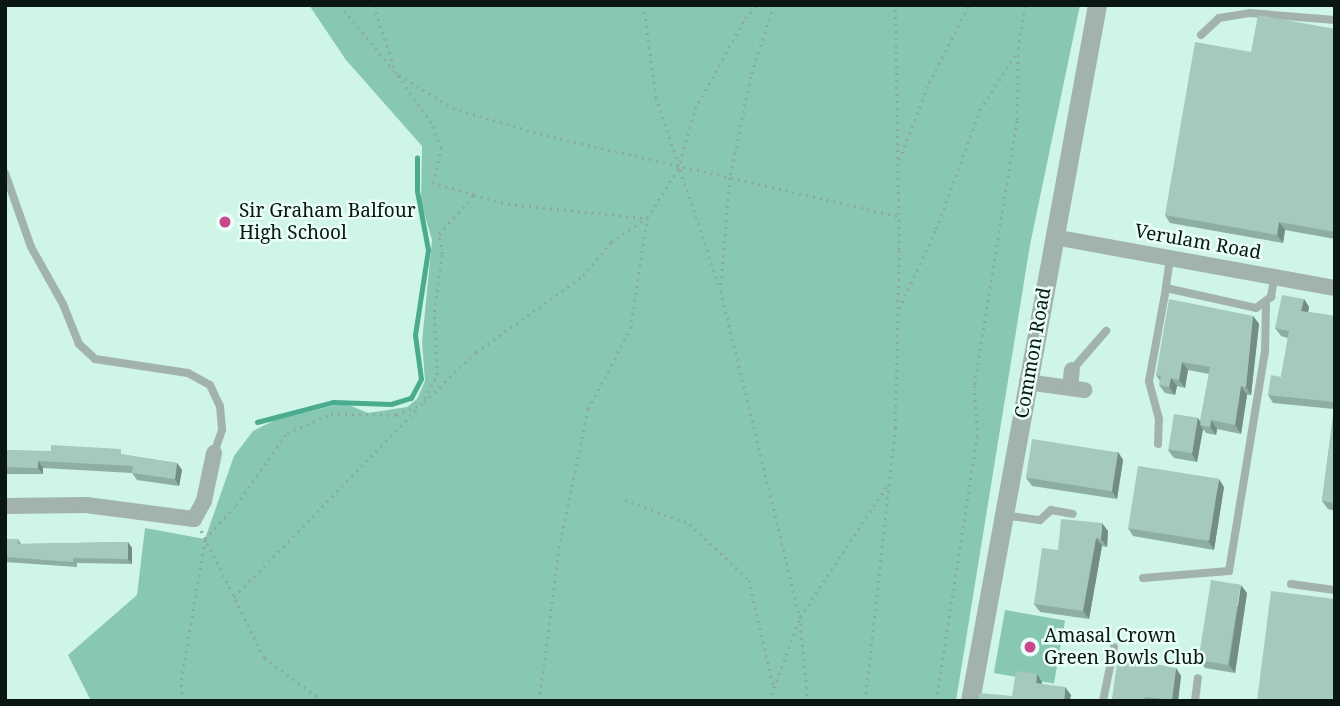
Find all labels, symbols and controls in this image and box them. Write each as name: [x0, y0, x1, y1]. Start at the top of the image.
place label: Sir Graham Balfour High School: [239, 200, 416, 244]
marker: Sir Graham Balfour High School: [217, 214, 233, 230]
street label: Verulam Road: [1133, 220, 1263, 264]
street label: Common Road: [1010, 286, 1056, 420]
place label: Amasal Crown Green Bowls Club: [1044, 625, 1204, 669]
marker: Amasal Crown Green Bowls Club: [1022, 639, 1038, 655]

